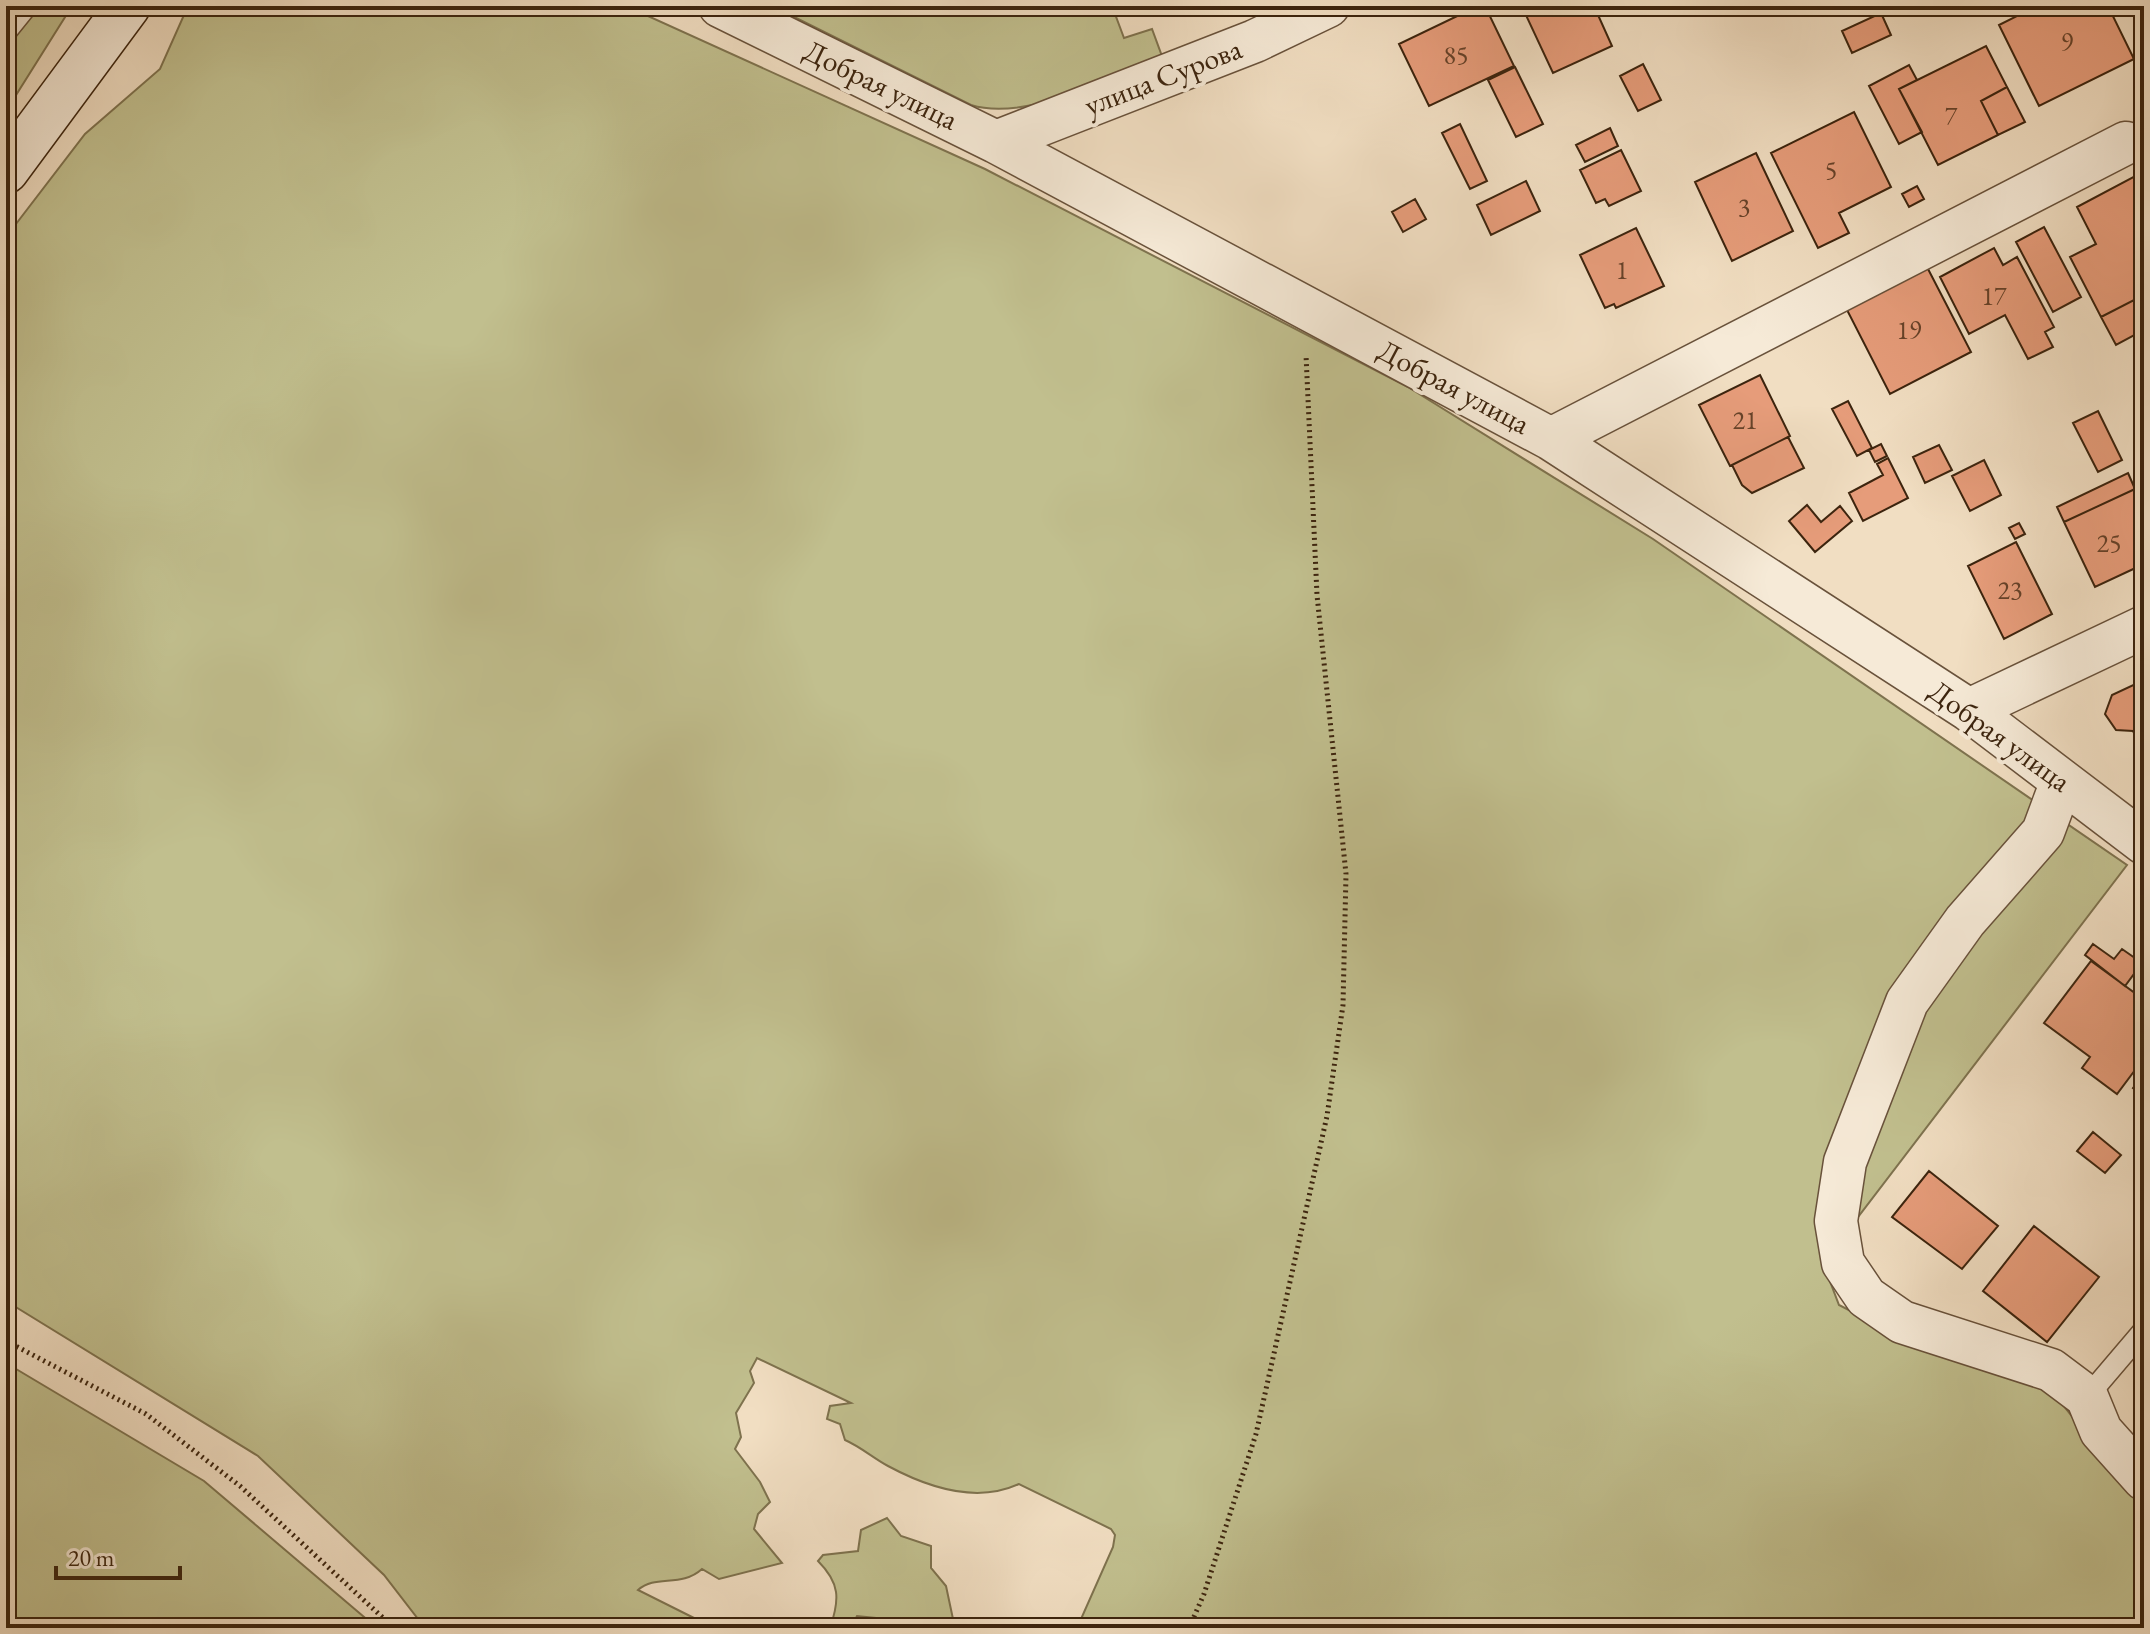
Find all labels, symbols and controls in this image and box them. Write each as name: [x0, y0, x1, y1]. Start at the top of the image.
house number: 9: [2061, 25, 2074, 59]
street label: улица Сурова: [1079, 29, 1247, 124]
street label: Добрая улица: [798, 31, 965, 139]
house number: 85: [1444, 38, 1468, 72]
house number: 7: [1945, 99, 1958, 133]
house number: 5: [1825, 153, 1837, 187]
house number: 3: [1738, 190, 1750, 224]
house number: 1: [1616, 253, 1628, 287]
house number: 17: [1982, 279, 2007, 313]
house number: 19: [1897, 313, 1922, 347]
street label: Добрая улица: [1372, 330, 1537, 443]
house number: 21: [1733, 403, 1757, 437]
house number: 25: [2097, 526, 2121, 560]
house number: 23: [1998, 573, 2022, 607]
street label: Добрая улица: [1921, 671, 2079, 800]
scale bar: [56, 1530, 180, 1580]
text: 20 m: [68, 1542, 115, 1573]

